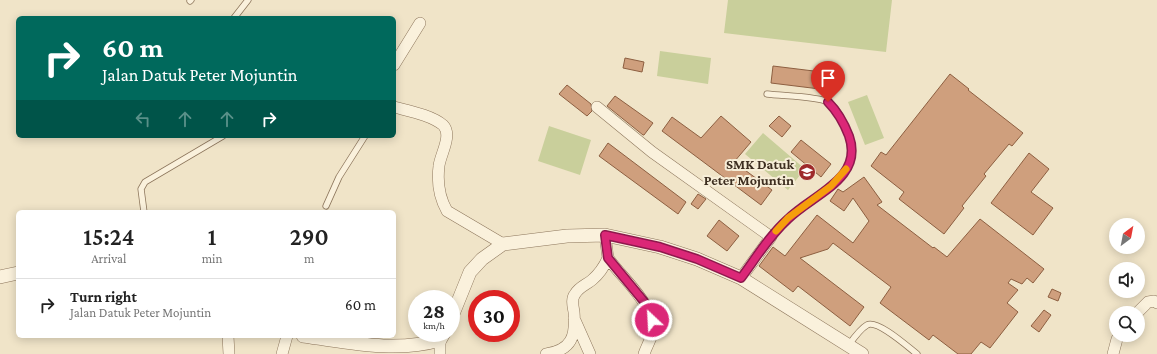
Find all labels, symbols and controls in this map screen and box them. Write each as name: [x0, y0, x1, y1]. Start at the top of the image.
icon: right: [36, 32, 88, 84]
text: 60 m: [102, 32, 163, 63]
pin: [811, 61, 845, 102]
text: Jalan Datuk Peter Mojuntin: [102, 65, 298, 85]
icon: arrive: [817, 67, 839, 89]
icon: left: [132, 108, 154, 130]
icon: ahead: [174, 108, 196, 130]
icon: ahead: [216, 108, 238, 130]
icon: right: [258, 108, 280, 130]
place label: SMK Datuk Peter Mojuntin: [704, 156, 794, 189]
school or university icon: SMK Datuk Peter Mojuntin: [797, 162, 817, 182]
north arrow: [1109, 218, 1145, 254]
map controls: [1109, 218, 1145, 342]
text: 15:24: [83, 223, 134, 250]
text: 1: [208, 223, 216, 250]
text: 290: [290, 223, 329, 250]
text: Arrival: [91, 251, 127, 266]
text: min: [202, 251, 223, 266]
text: m: [304, 251, 314, 266]
button: sound: [1109, 262, 1145, 298]
text: Turn right: [70, 289, 137, 305]
speed limit sign: 30: [468, 290, 520, 342]
icon: right: [36, 294, 58, 316]
text: 60 m: [345, 297, 376, 313]
position arrow: [631, 299, 673, 341]
text: 28: [423, 300, 445, 322]
text: Jalan Datuk Peter Mojuntin: [70, 305, 211, 320]
button: search: [1109, 306, 1145, 342]
text: km/h: [423, 320, 445, 331]

